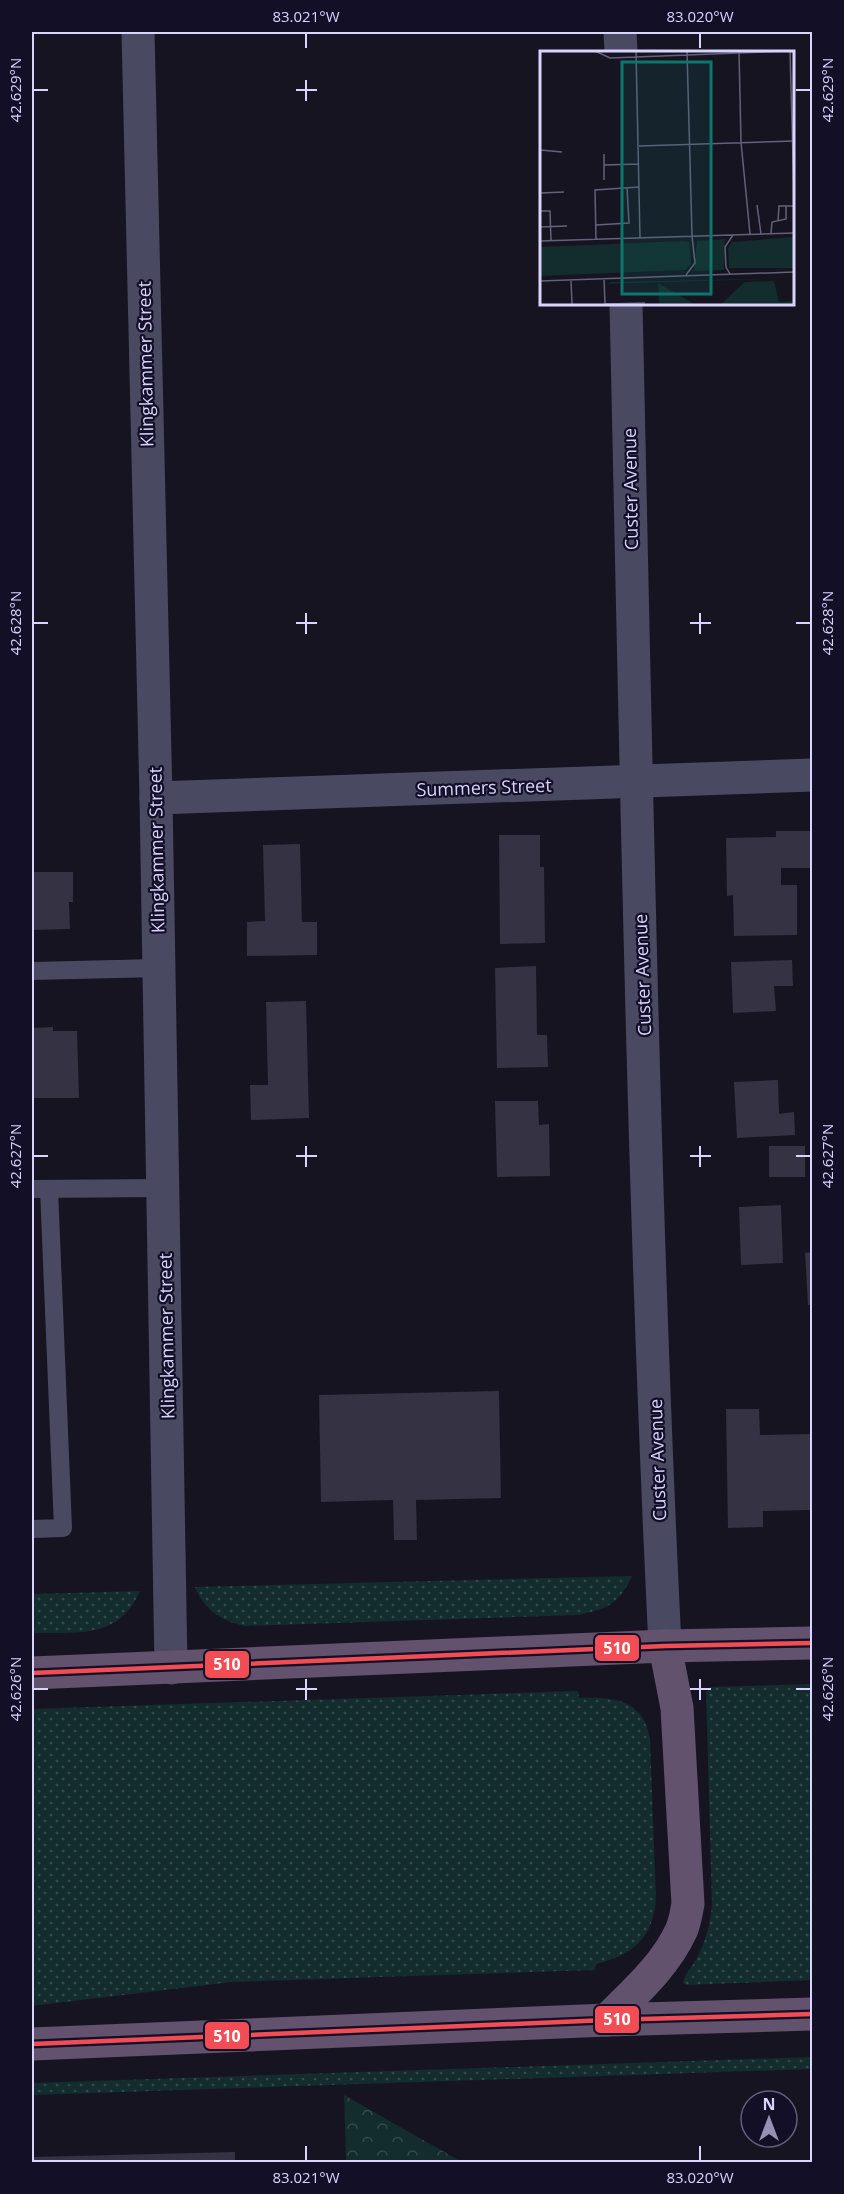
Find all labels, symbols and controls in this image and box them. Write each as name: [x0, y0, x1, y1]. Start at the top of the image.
text: 83.021°W: [272, 6, 340, 26]
text: 83.020°W: [666, 6, 734, 26]
inset map: [540, 51, 793, 304]
text: 42.629°N: [5, 58, 25, 122]
text: 42.629°N: [817, 58, 837, 122]
street label: Klingkammer Street: [132, 281, 158, 447]
street label: Custer Avenue: [617, 428, 643, 550]
text: 42.628°N: [5, 591, 25, 655]
text: 42.628°N: [817, 591, 837, 655]
street label: Klingkammer Street: [143, 767, 169, 933]
street label: Summers Street: [416, 773, 552, 801]
street label: Custer Avenue: [628, 914, 656, 1036]
text: 42.627°N: [5, 1124, 25, 1188]
text: 42.627°N: [817, 1124, 837, 1188]
street label: Klingkammer Street: [153, 1253, 179, 1419]
street label: Custer Avenue: [643, 1399, 671, 1521]
line badge: 510: [594, 1634, 640, 1662]
text: 510: [603, 1637, 631, 1659]
line badge: 510: [204, 1650, 250, 1679]
text: 510: [213, 1653, 241, 1675]
text: 42.626°N: [5, 1657, 25, 1721]
text: 42.626°N: [817, 1657, 837, 1721]
line badge: 510: [594, 2005, 640, 2034]
text: 510: [603, 2008, 631, 2030]
line badge: 510: [204, 2021, 250, 2050]
text: 510: [213, 2025, 241, 2047]
north arrow: [739, 2089, 799, 2149]
text: N: [762, 2093, 776, 2115]
text: 83.021°W: [272, 2167, 340, 2187]
text: 83.020°W: [666, 2167, 734, 2187]

